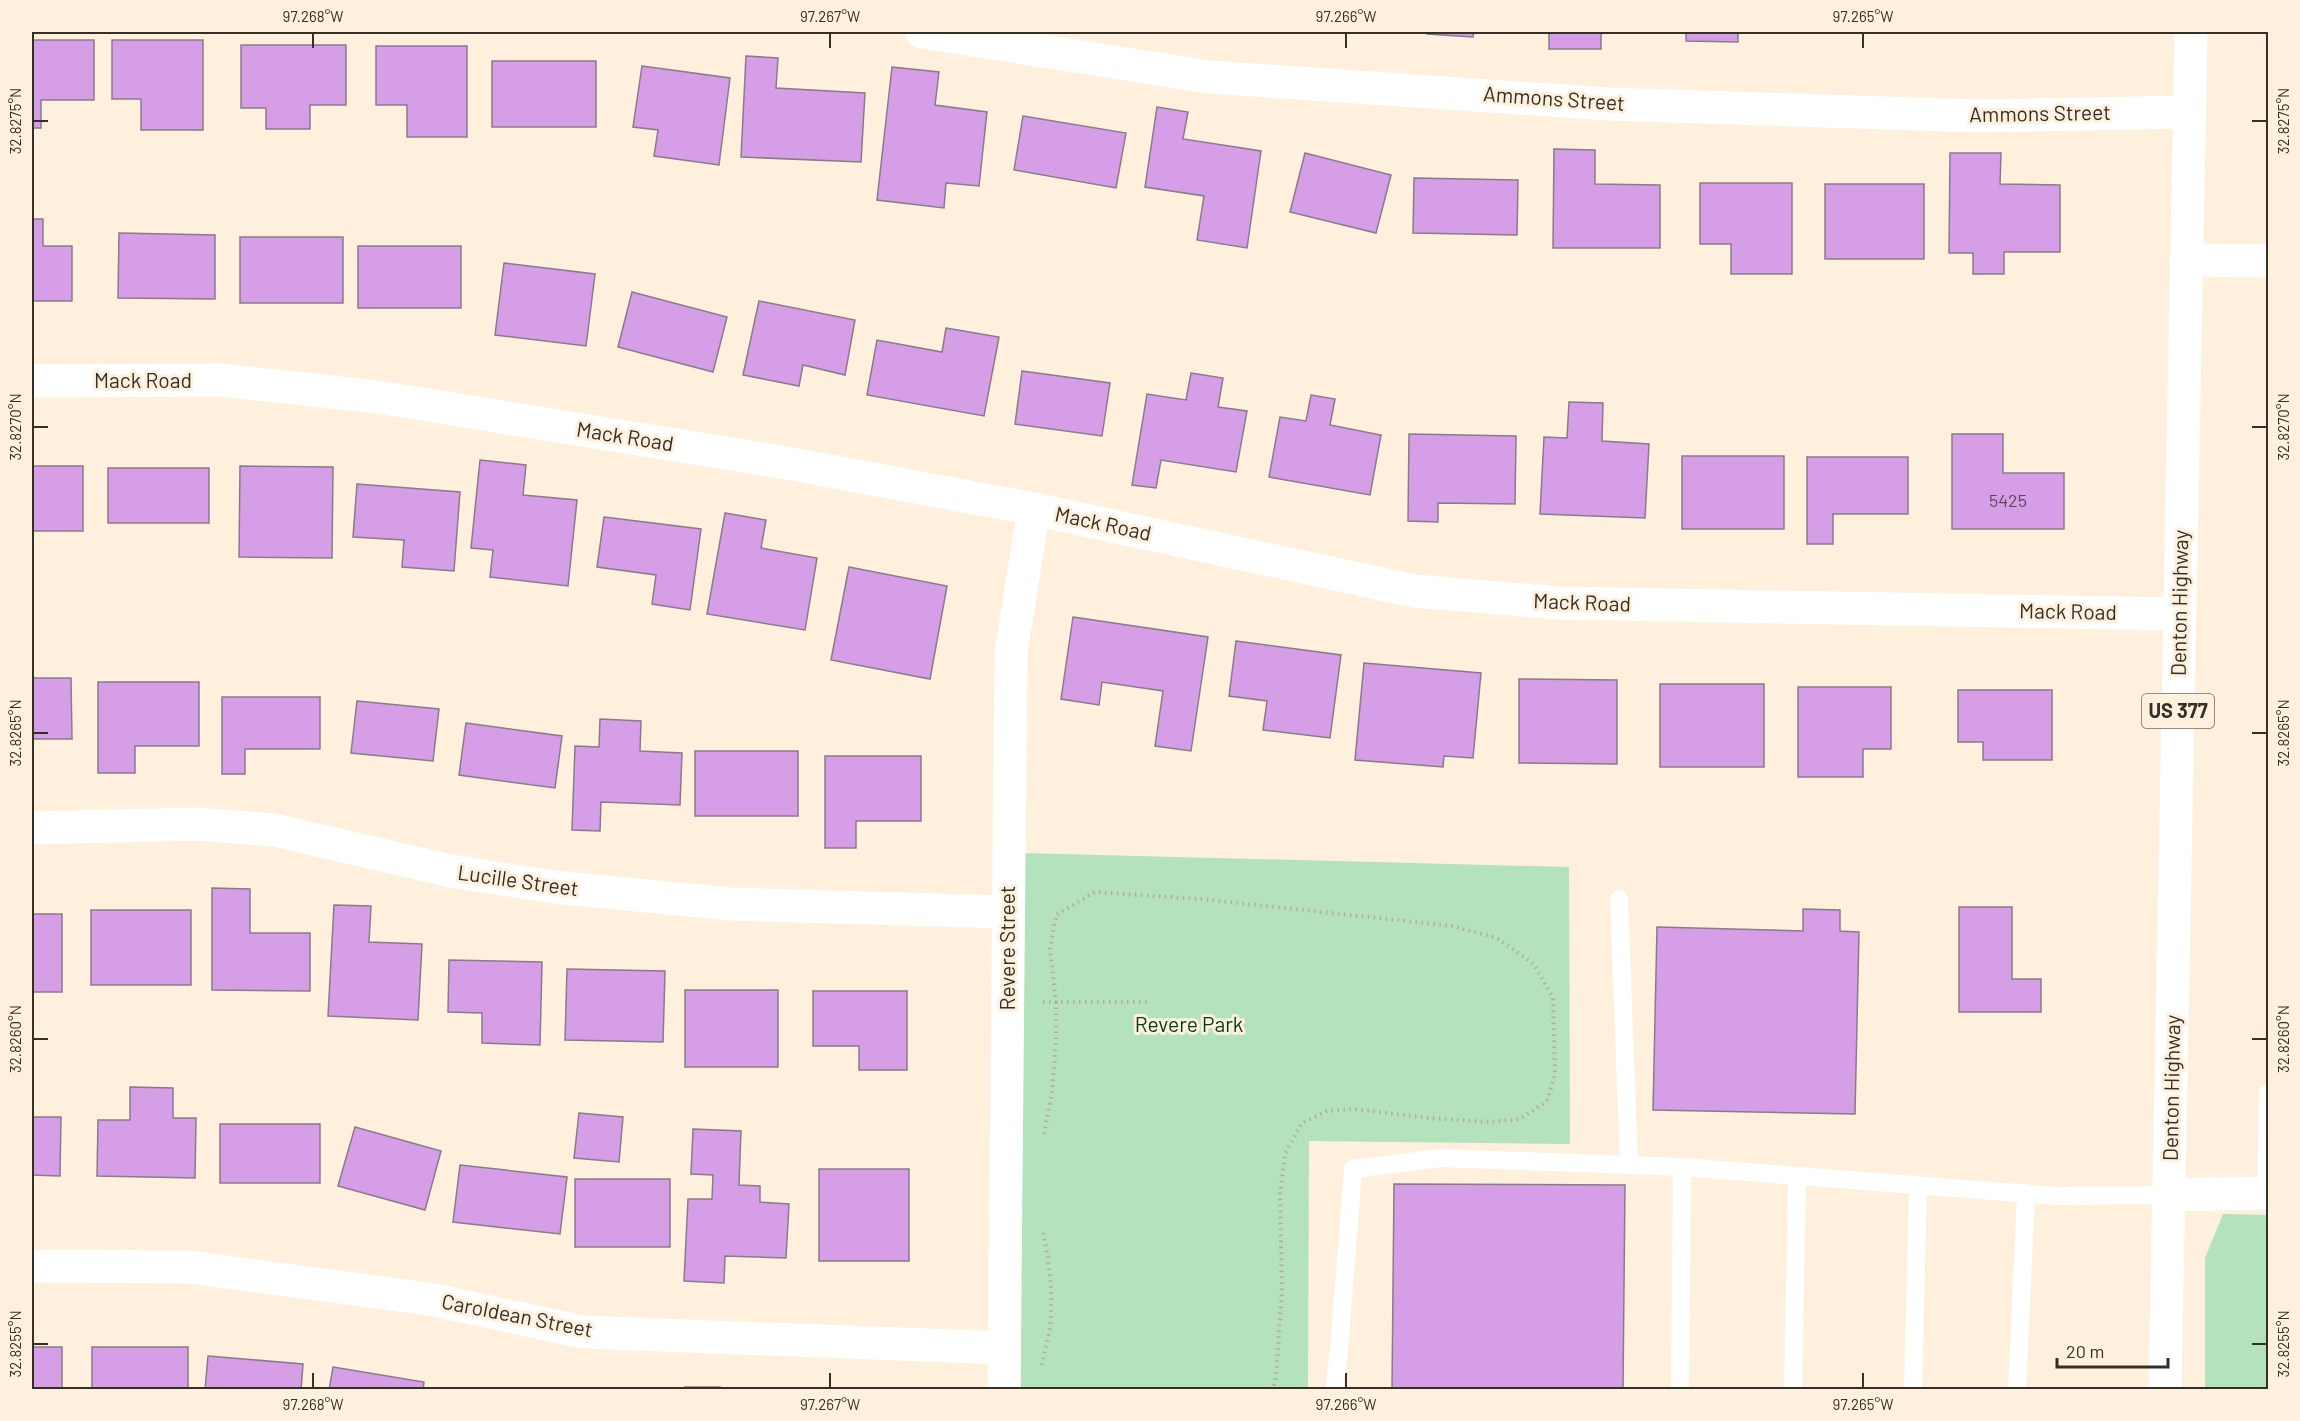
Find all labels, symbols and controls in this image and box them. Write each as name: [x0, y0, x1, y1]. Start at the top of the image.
text: 97.268°W: [283, 7, 343, 25]
text: 97.267°W: [800, 7, 860, 25]
text: 97.266°W: [1316, 7, 1376, 25]
text: 97.265°W: [1833, 7, 1893, 25]
street label: Ammons Street: [1483, 80, 1626, 115]
text: 32.8275°N: [6, 88, 24, 154]
text: 32.8275°N: [2274, 88, 2292, 154]
street label: Ammons Street: [1969, 99, 2111, 126]
street label: Mack Road: [94, 367, 192, 392]
text: 32.8270°N: [6, 393, 24, 461]
text: 32.8270°N: [2274, 393, 2292, 461]
street label: Mack Road: [575, 416, 676, 456]
house number: 5425: [1989, 489, 2027, 511]
street label: Mack Road: [1053, 500, 1154, 545]
street label: Denton Highway: [2165, 529, 2192, 676]
street label: Mack Road: [1533, 587, 1631, 616]
street label: Mack Road: [2019, 597, 2117, 624]
road number: US 377: [2142, 694, 2214, 728]
text: 32.8265°N: [6, 699, 24, 767]
text: 32.8265°N: [2274, 699, 2292, 767]
street label: Lucille Street: [456, 859, 580, 900]
street label: Revere Street: [994, 886, 1019, 1010]
text: 32.8260°N: [6, 1005, 24, 1073]
text: 32.8260°N: [2274, 1005, 2292, 1073]
park label: Revere Park: [1135, 1011, 1243, 1036]
street label: Denton Highway: [2157, 1014, 2184, 1161]
street label: Caroldean Street: [440, 1288, 595, 1341]
text: 32.8255°N: [6, 1310, 24, 1378]
text: 32.8255°N: [2274, 1310, 2292, 1378]
scale bar: [2057, 1331, 2168, 1369]
text: 20 m: [2066, 1340, 2104, 1362]
text: 97.268°W: [283, 1395, 343, 1413]
text: 97.267°W: [800, 1395, 860, 1413]
text: 97.266°W: [1316, 1395, 1376, 1413]
text: 97.265°W: [1833, 1395, 1893, 1413]

